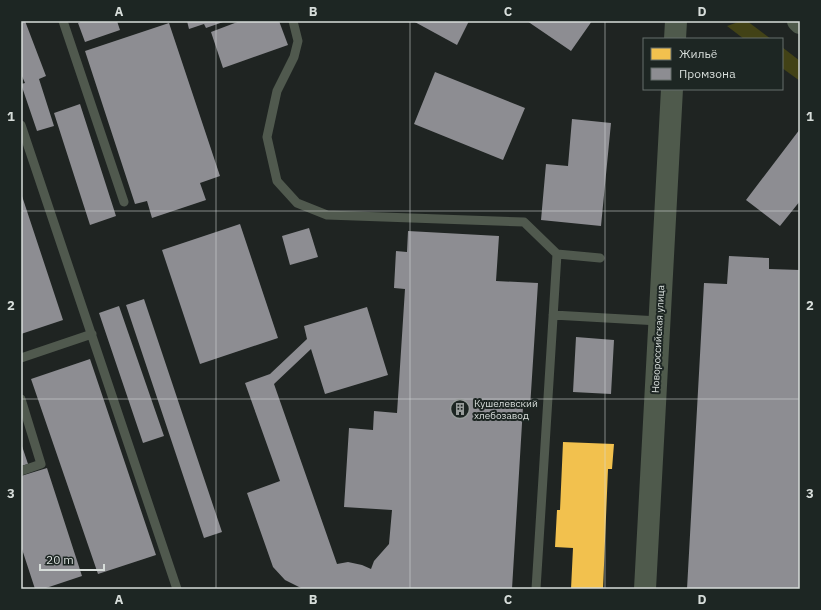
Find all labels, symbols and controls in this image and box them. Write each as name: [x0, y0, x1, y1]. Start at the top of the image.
text: A: [115, 3, 124, 20]
text: B: [309, 3, 318, 20]
text: C: [504, 3, 513, 20]
text: D: [697, 3, 707, 20]
legend: [643, 38, 783, 90]
text: Жильё: [679, 46, 718, 61]
text: Промзона: [679, 66, 736, 81]
text: 1: [7, 108, 15, 125]
text: 1: [806, 108, 814, 125]
street label: Новороссийская улица: [649, 284, 667, 393]
text: 2: [7, 297, 15, 314]
text: 2: [806, 297, 814, 314]
place label: Кушелевский хлебозавод: [474, 397, 538, 422]
building icon: Кушелевский хлебозавод: [449, 398, 471, 420]
text: 3: [7, 485, 15, 502]
text: 3: [806, 485, 814, 502]
scale bar: [40, 546, 104, 572]
text: 20 m: [46, 552, 74, 567]
text: A: [115, 591, 124, 608]
text: B: [309, 591, 318, 608]
text: C: [504, 591, 513, 608]
text: D: [697, 591, 707, 608]

